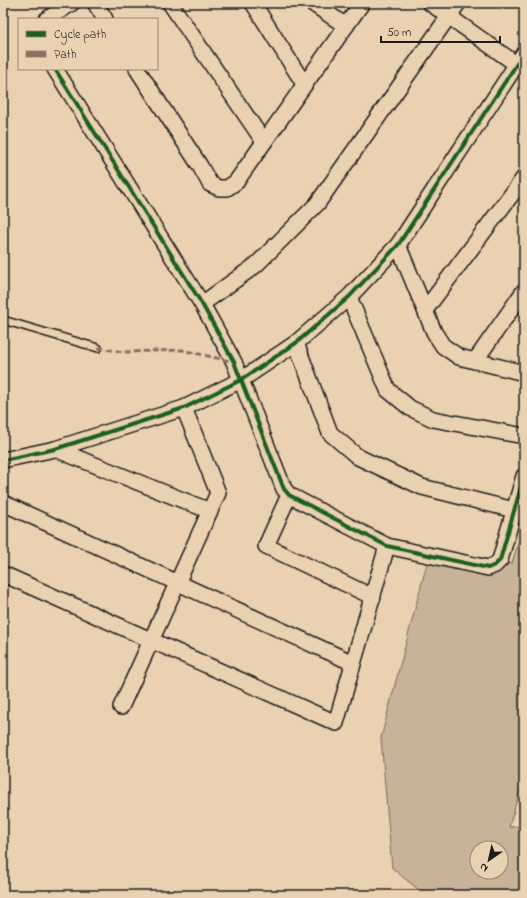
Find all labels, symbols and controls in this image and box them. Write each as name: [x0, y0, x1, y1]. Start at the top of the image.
legend: [18, 18, 158, 70]
scale bar: [381, 18, 500, 44]
text: 50 m: [387, 24, 411, 42]
text: Cycle path: [54, 26, 106, 45]
text: Path: [54, 46, 77, 64]
north arrow: [469, 840, 509, 880]
text: N: [476, 859, 492, 876]

